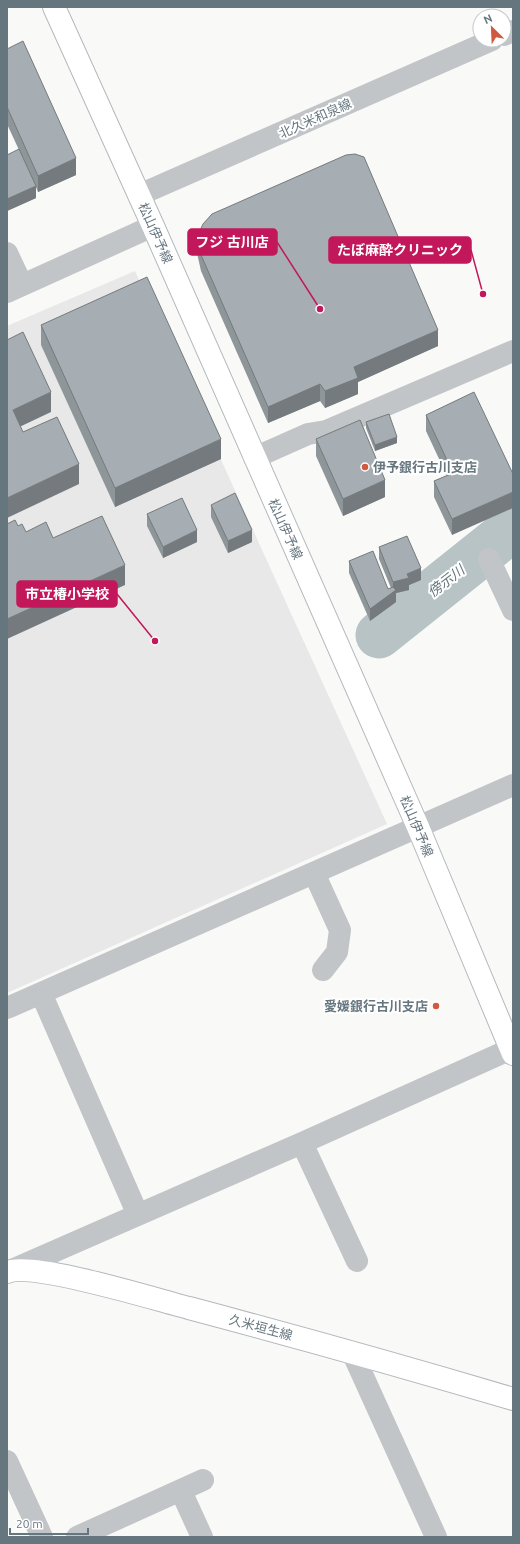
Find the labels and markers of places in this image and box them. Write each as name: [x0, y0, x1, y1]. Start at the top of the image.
callout: フジ 古川店: [188, 229, 277, 255]
callout: たぼ麻酔クリニック: [329, 237, 471, 263]
place label: 伊予銀行古川支店: [373, 460, 477, 474]
marker: 伊予銀行古川支店: [360, 462, 370, 472]
callout: 市立椿小学校: [17, 581, 117, 607]
place label: 愛媛銀行古川支店: [324, 999, 428, 1013]
marker: 愛媛銀行古川支店: [431, 1001, 441, 1011]

